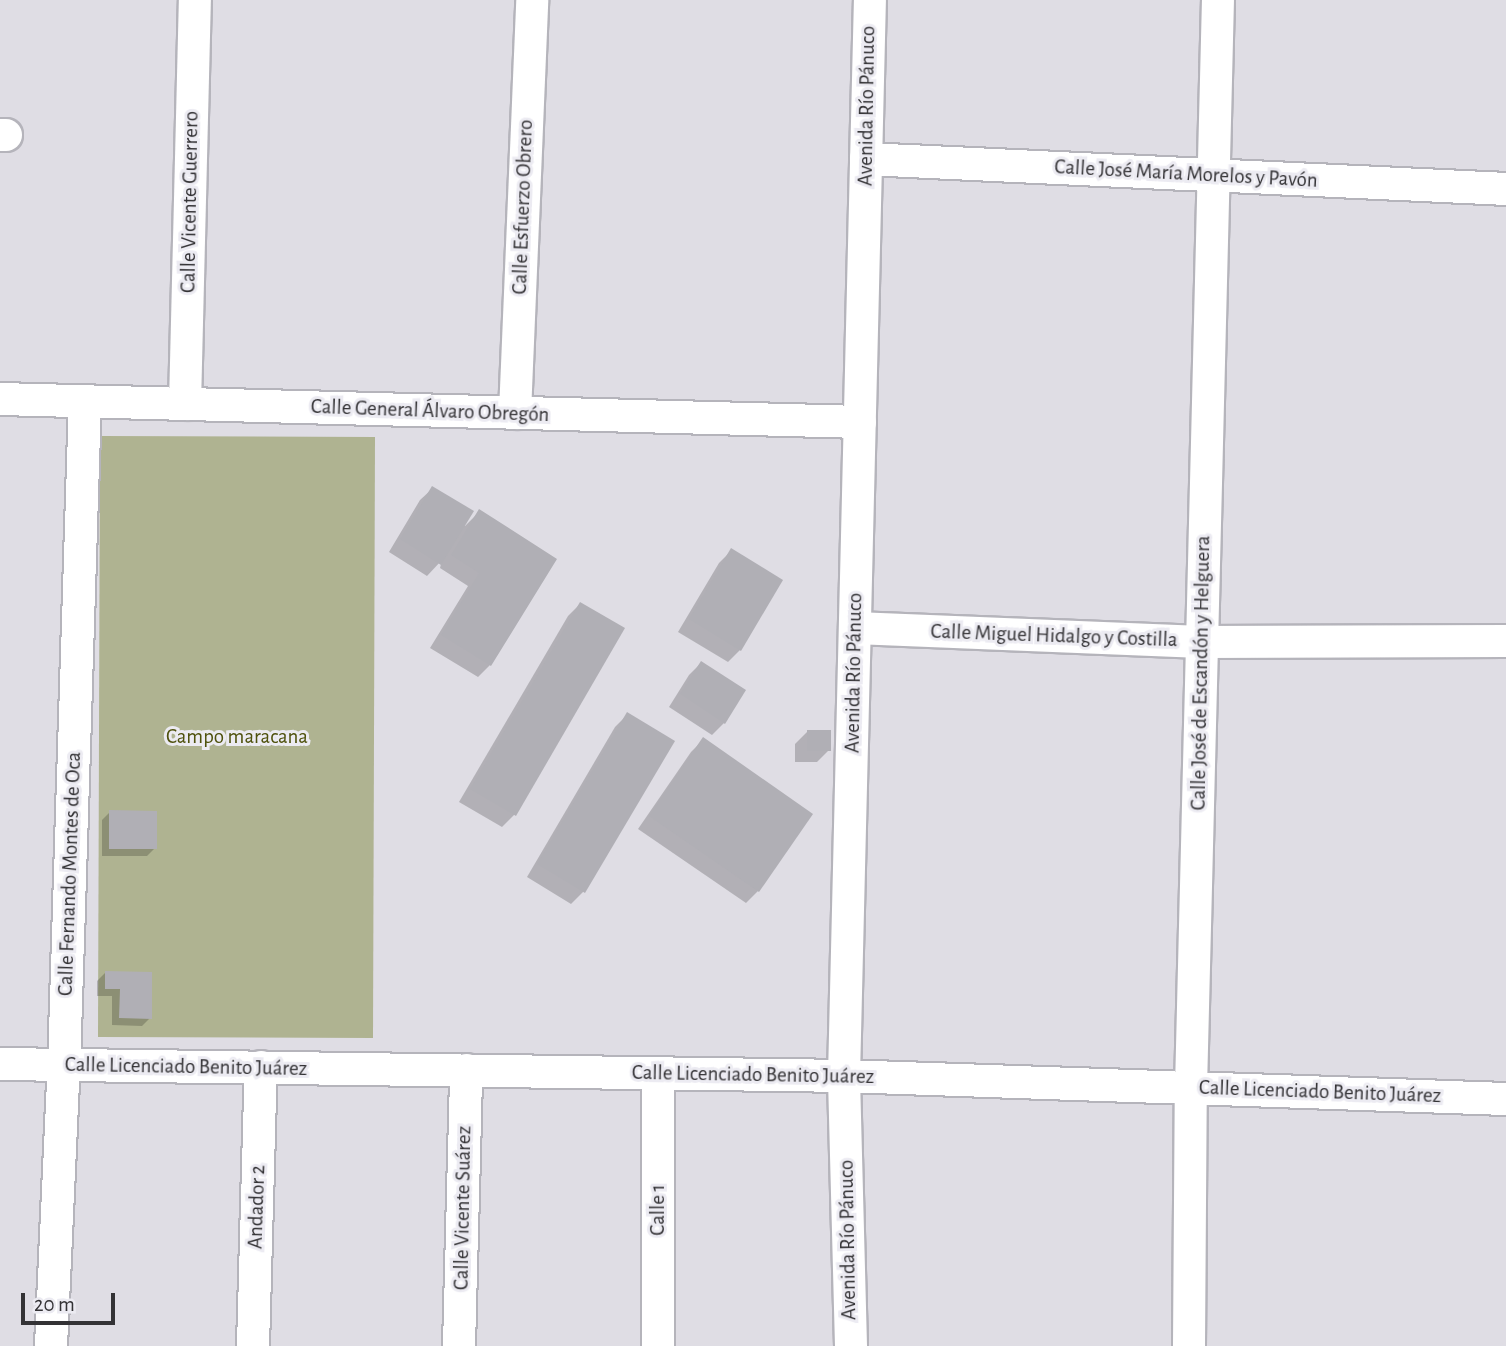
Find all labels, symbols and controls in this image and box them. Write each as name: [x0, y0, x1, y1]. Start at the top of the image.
street label: Avenida Río Pánuco: [853, 26, 881, 186]
street label: Calle Vicente Guerrero: [176, 111, 204, 293]
street label: Calle Esfuerzo Obrero: [507, 119, 539, 295]
street label: Calle José María Morelos y Pavón: [1054, 155, 1318, 193]
street label: Calle General Álvaro Obregón: [310, 394, 550, 428]
street label: Calle José de Escandón y Helguera: [1186, 535, 1216, 811]
street label: Avenida Río Pánuco: [840, 593, 868, 753]
street label: Calle Miguel Hidalgo y Costilla: [930, 619, 1178, 653]
park label: Campo maracana: [166, 724, 308, 750]
street label: Calle Fernando Montes de Oca: [53, 752, 87, 996]
street label: Calle Licenciado Benito Juárez: [65, 1052, 307, 1082]
street label: Calle Licenciado Benito Juárez: [632, 1060, 874, 1090]
street label: Calle Licenciado Benito Juárez: [1198, 1075, 1442, 1109]
street label: Calle Vicente Suárez: [449, 1126, 477, 1290]
street label: Avenida Río Pánuco: [834, 1160, 862, 1320]
street label: Andador 2: [243, 1165, 271, 1249]
street label: Calle 1: [645, 1184, 671, 1236]
scale bar: [24, 1280, 119, 1324]
text: 20 m: [34, 1294, 75, 1315]

